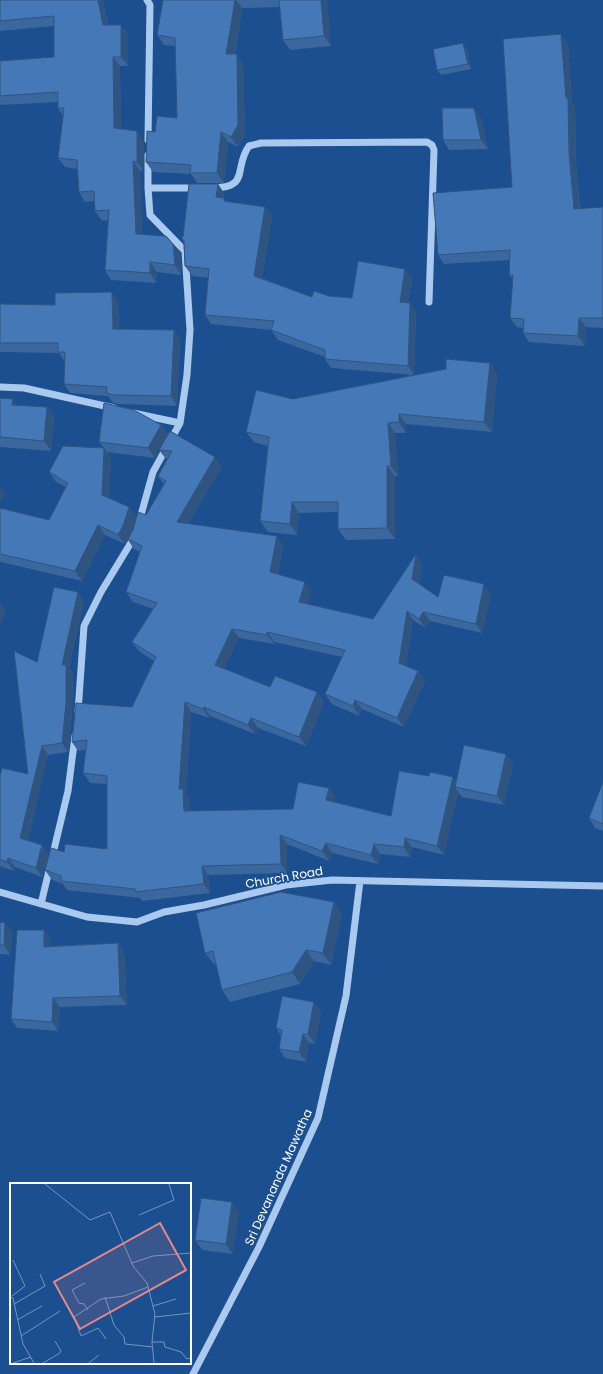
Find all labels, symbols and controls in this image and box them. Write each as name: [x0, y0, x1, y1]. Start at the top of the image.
street label: Church Road: [244, 862, 324, 892]
street label: Sri Devananda Mawatha: [240, 1106, 316, 1248]
inset map: [10, 1183, 191, 1364]

